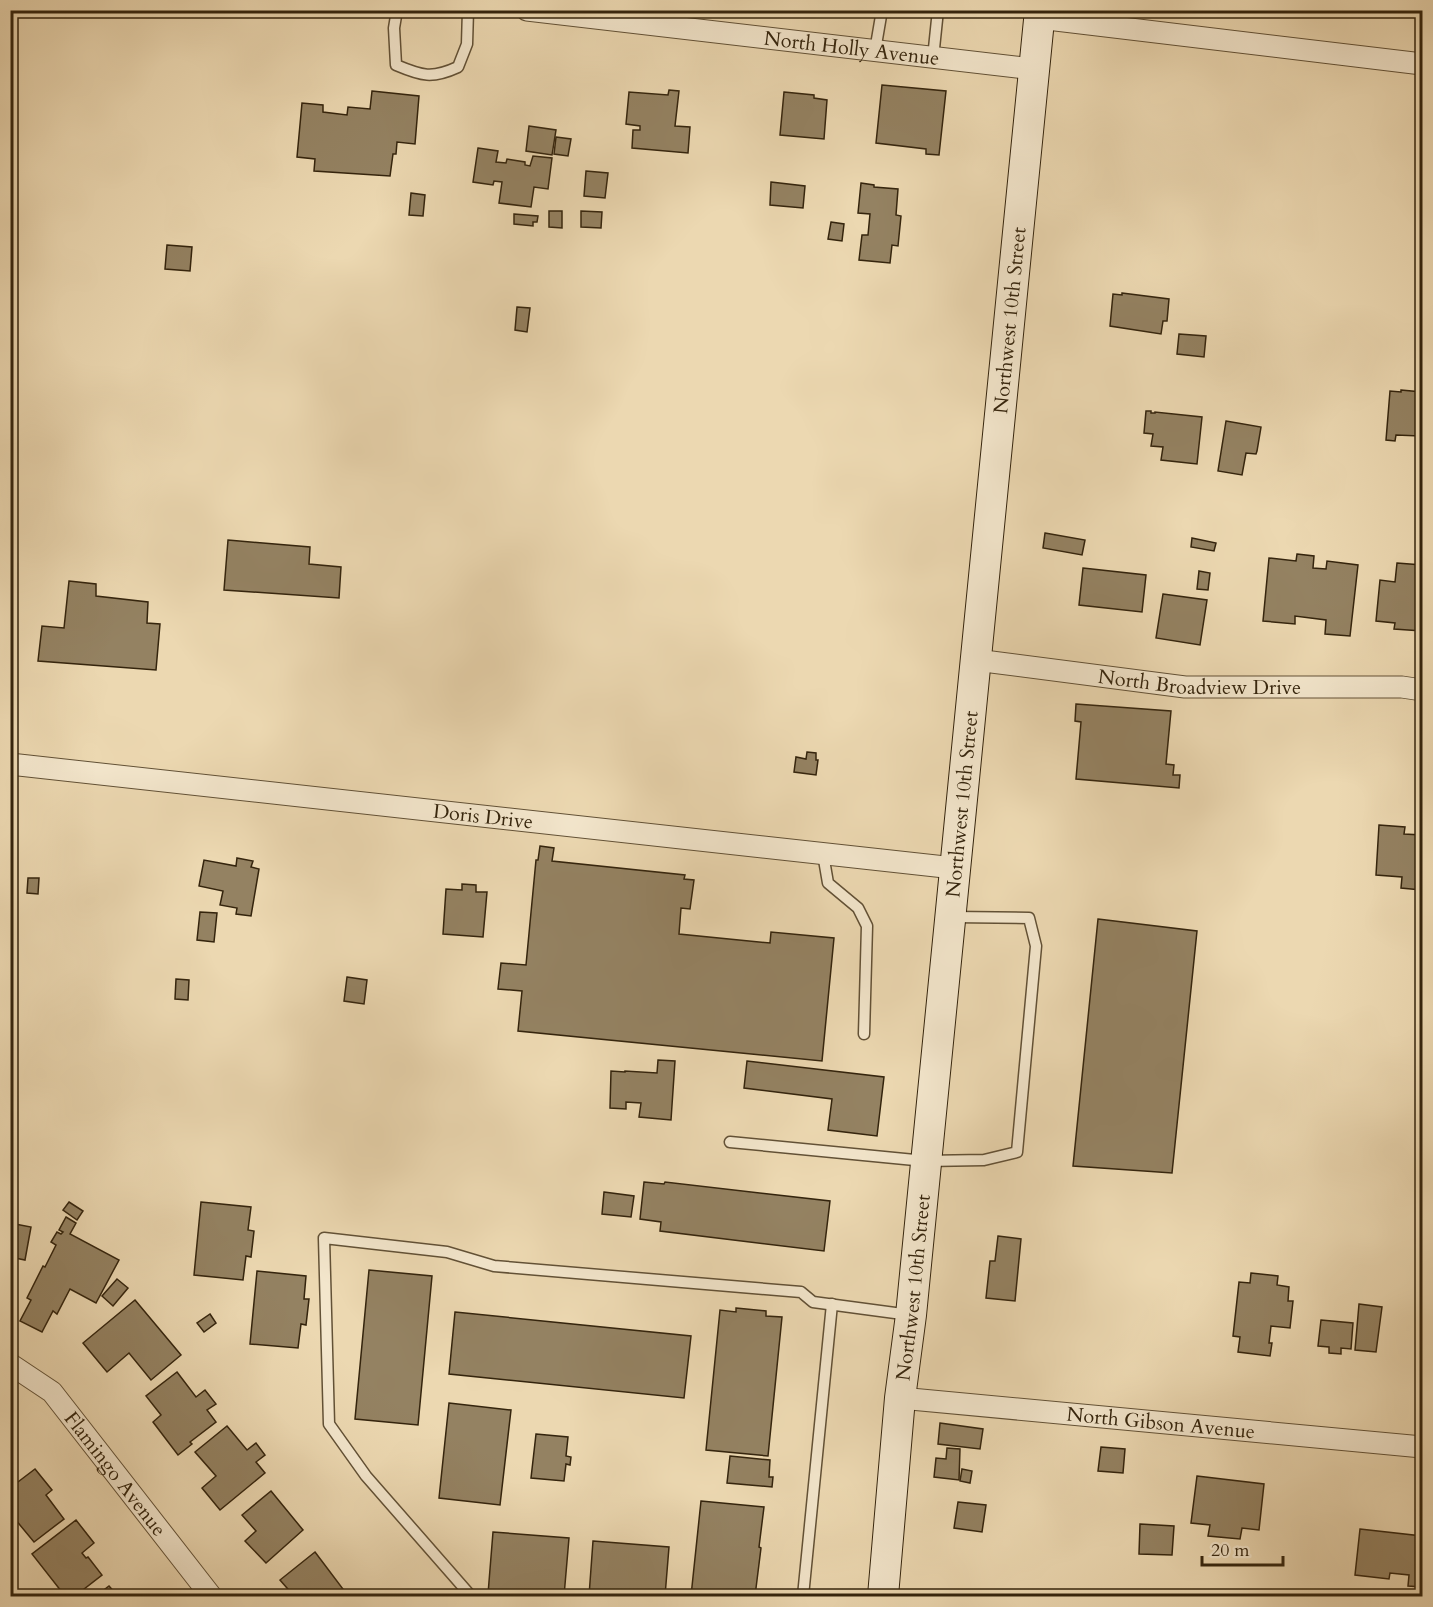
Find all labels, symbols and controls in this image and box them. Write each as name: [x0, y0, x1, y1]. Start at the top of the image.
street label: North Holly Avenue: [763, 25, 941, 72]
street label: Northwest 10th Street: [987, 225, 1033, 415]
street label: North Broadview Drive: [1096, 663, 1301, 701]
street label: Northwest 10th Street: [939, 709, 985, 899]
street label: Doris Drive: [432, 798, 534, 836]
street label: Northwest 10th Street: [889, 1192, 937, 1382]
street label: North Gibson Avenue: [1065, 1401, 1256, 1445]
street label: Flamingo Avenue: [58, 1406, 172, 1542]
scale bar: [1202, 1529, 1283, 1567]
text: 20 m: [1211, 1538, 1250, 1563]

